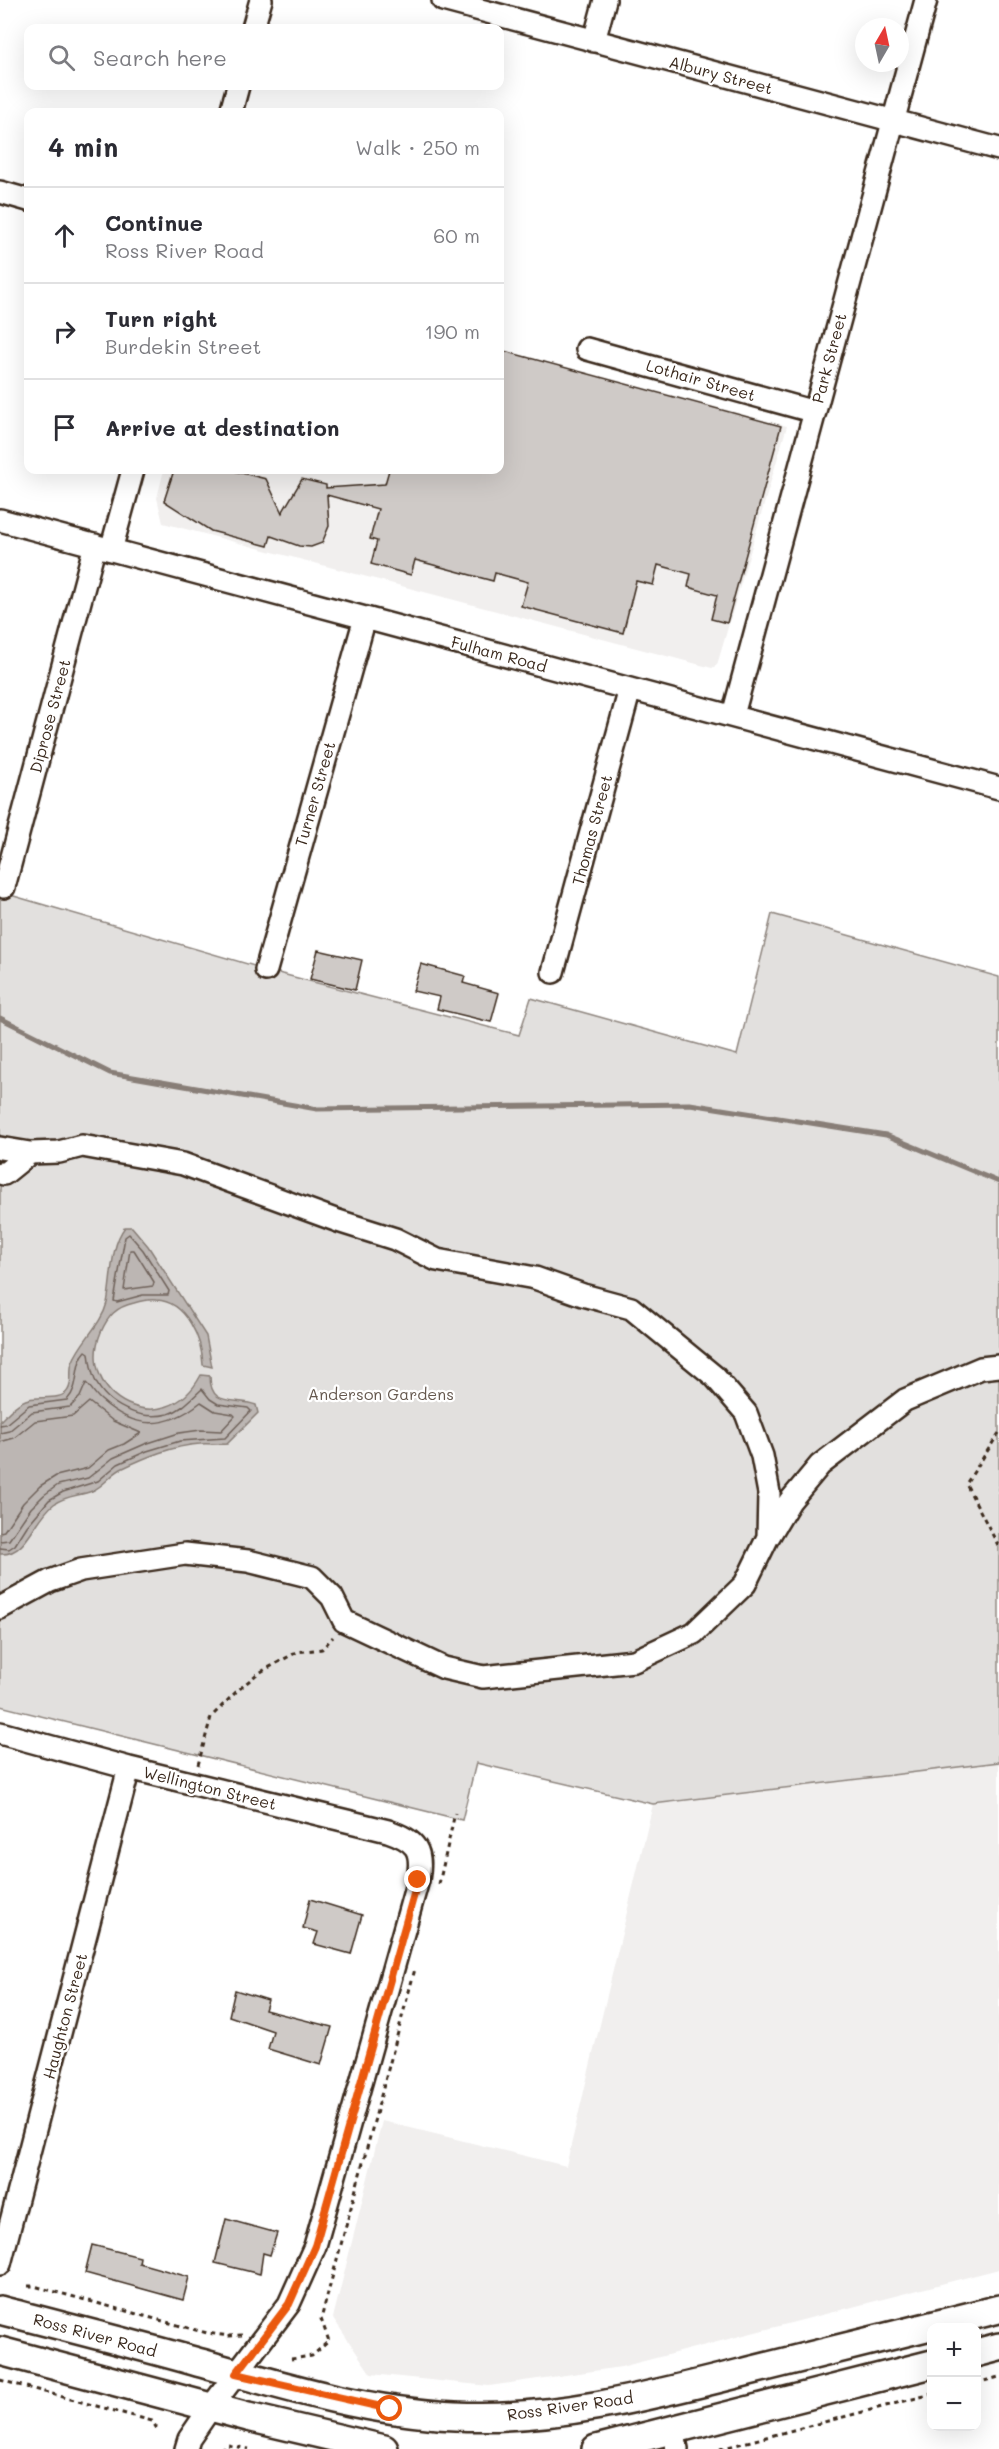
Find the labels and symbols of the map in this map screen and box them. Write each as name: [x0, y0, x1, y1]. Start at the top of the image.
north arrow: [855, 18, 909, 72]
street label: Albury Street: [667, 51, 775, 98]
street label: Park Street: [806, 311, 851, 405]
street label: Lothair Street: [644, 354, 758, 405]
street label: Fulham Road: [449, 631, 549, 676]
street label: Diprose Street: [24, 657, 75, 775]
street label: Turner Street: [289, 739, 340, 849]
street label: Thomas Street: [567, 772, 616, 888]
park label: Anderson Gardens: [308, 1383, 454, 1404]
street label: Wellington Street: [141, 1761, 279, 1814]
route end: [404, 1866, 430, 1892]
street label: Haughton Street: [38, 1950, 91, 2081]
street label: Ross River Road: [31, 2308, 159, 2361]
street label: Ross River Road: [506, 2386, 634, 2425]
route start: [376, 2395, 402, 2421]

